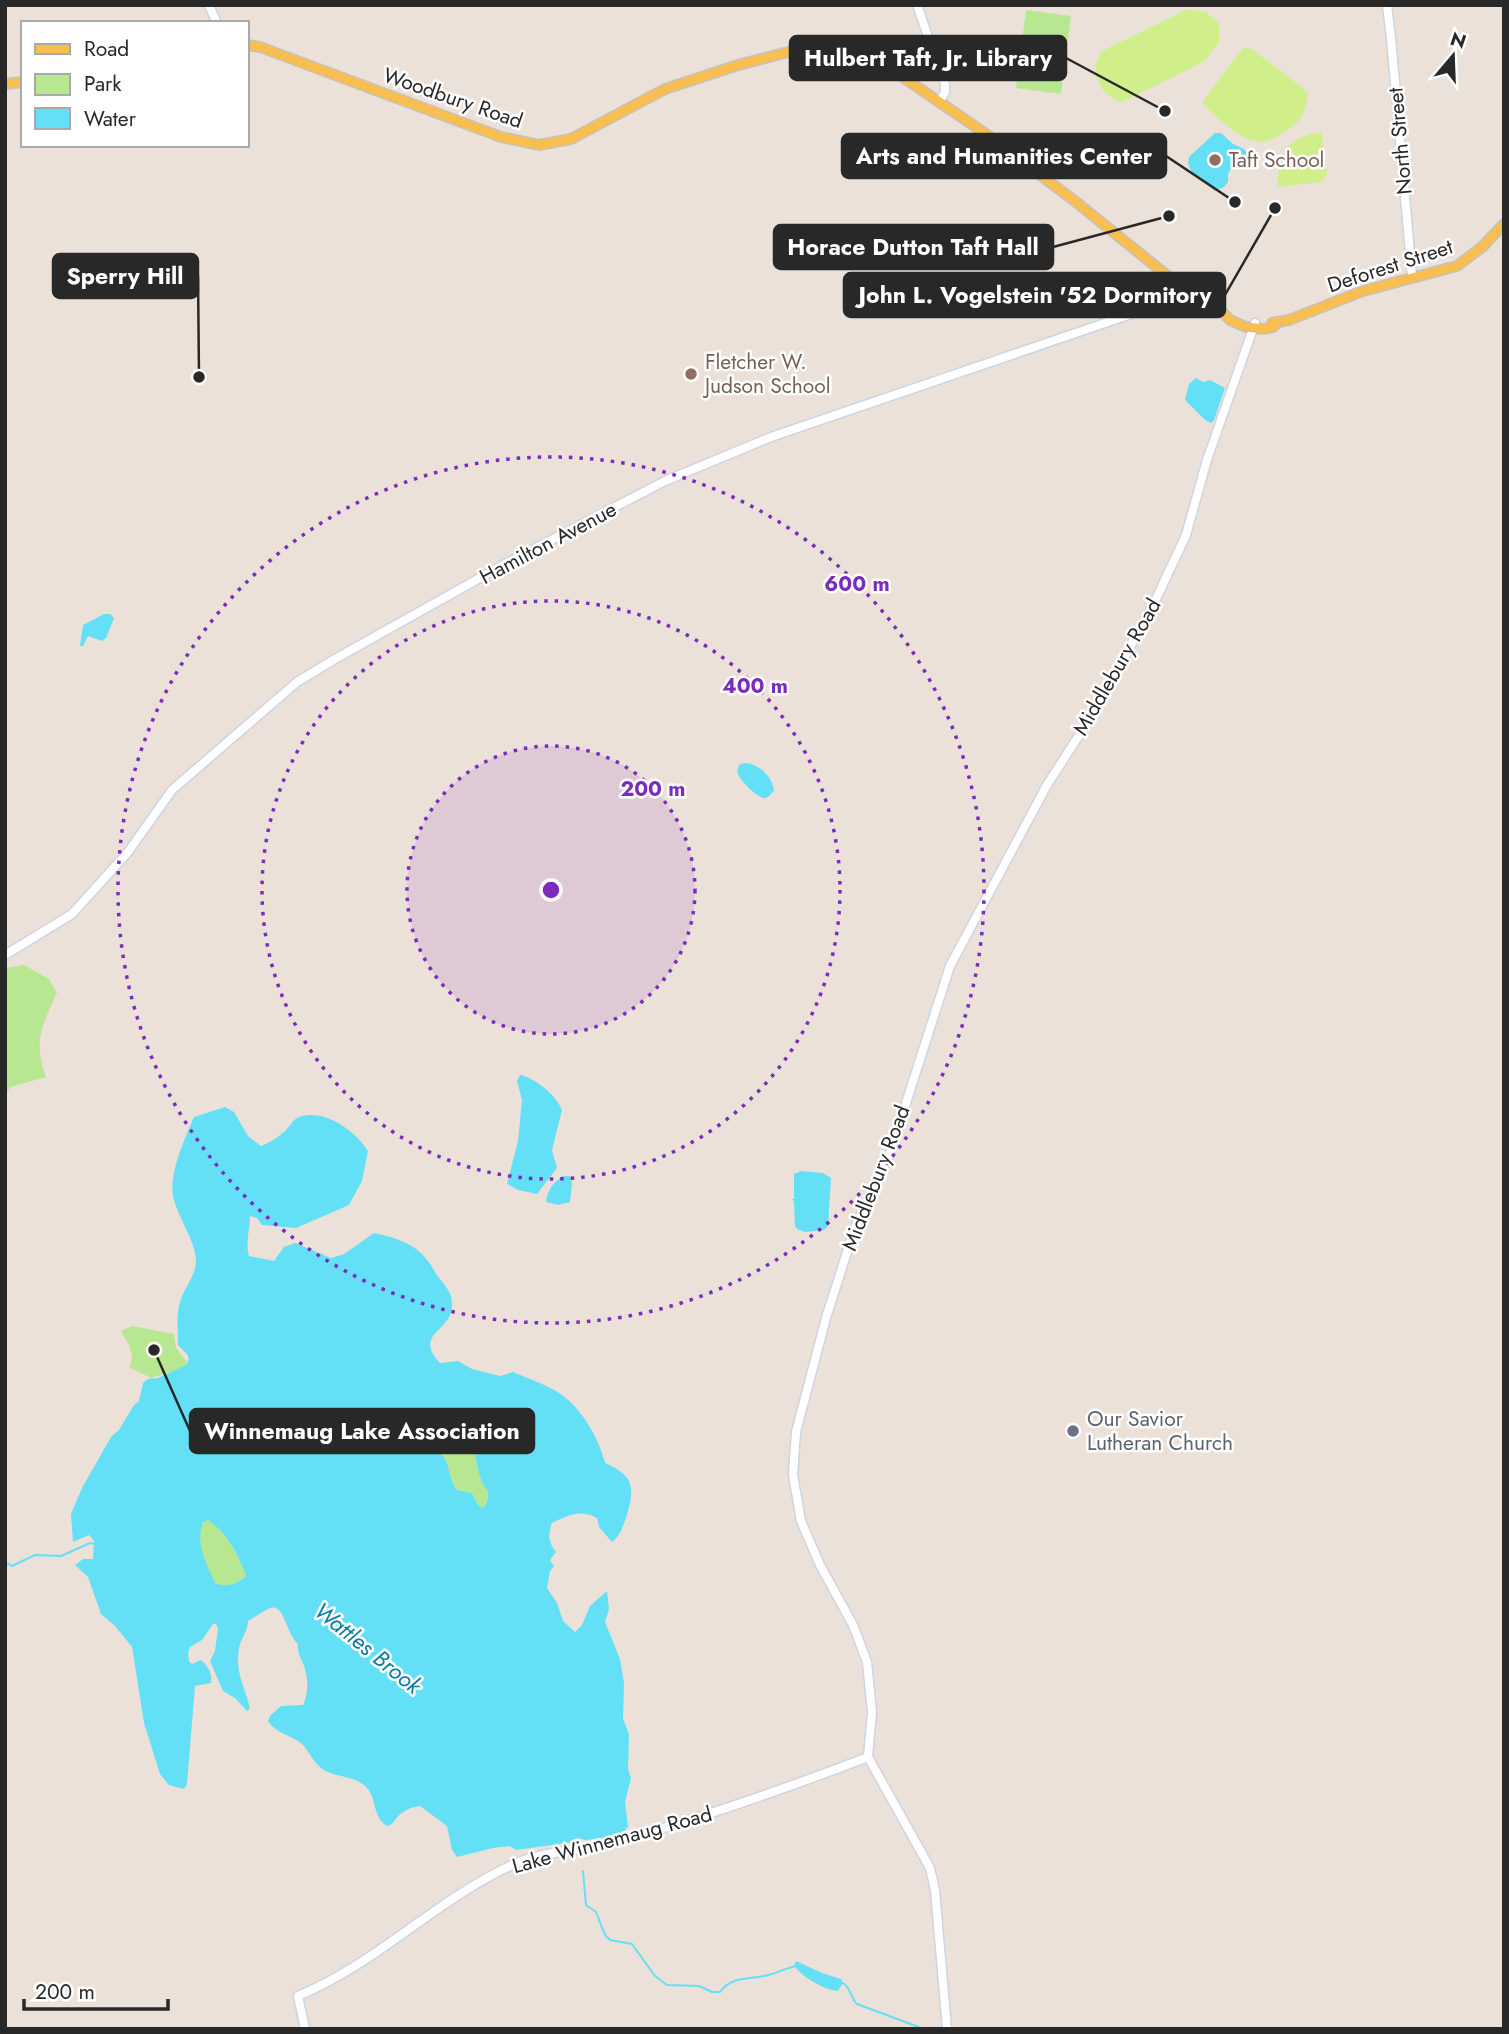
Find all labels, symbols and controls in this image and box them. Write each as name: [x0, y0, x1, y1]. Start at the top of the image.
legend: [21, 21, 248, 147]
north arrow: [1418, 21, 1488, 91]
text: N: [1447, 25, 1470, 56]
text: Road: [84, 34, 129, 64]
callout: Hulbert Taft, Jr. Library: [790, 36, 1066, 80]
text: Hulbert Taft, Jr. Library: [804, 41, 1053, 75]
street label: Woodbury Road: [379, 60, 527, 136]
text: Park: [84, 69, 122, 99]
street label: North Street: [1380, 86, 1420, 196]
text: Water: [84, 104, 137, 134]
callout: Arts and Humanities Center: [842, 134, 1166, 178]
text: Arts and Humanities Center: [855, 139, 1153, 173]
place label: Taft School: [1229, 145, 1324, 175]
marker: Taft School: [1207, 152, 1223, 168]
callout: Horace Dutton Taft Hall: [774, 225, 1053, 269]
text: Horace Dutton Taft Hall: [787, 230, 1039, 264]
street label: Deforest Street: [1323, 232, 1457, 300]
callout: Sperry Hill: [53, 254, 198, 298]
text: Sperry Hill: [66, 259, 184, 293]
callout: John L. Vogelstein '52 Dormitory: [844, 273, 1225, 317]
text: John L. Vogelstein '52 Dormitory: [854, 278, 1213, 312]
place label: Fletcher W. Judson School: [702, 347, 831, 401]
marker: Fletcher W. Judson School: [683, 366, 699, 382]
street label: Hamilton Avenue: [474, 494, 622, 592]
text: 600 m: [824, 569, 890, 599]
street label: Middlebury Road: [1066, 593, 1168, 741]
text: 400 m: [722, 671, 788, 701]
text: 200 m: [620, 774, 686, 804]
centre of rings: [539, 878, 563, 902]
street label: Middlebury Road: [834, 1101, 918, 1255]
place label: Our Savior Lutheran Church: [1087, 1404, 1233, 1458]
callout: Winnemaug Lake Association: [190, 1409, 534, 1453]
text: Winnemaug Lake Association: [204, 1414, 520, 1448]
marker: Our Savior Lutheran Church: [1065, 1423, 1081, 1439]
water label: Wattles Brook: [307, 1594, 430, 1703]
street label: Lake Winnemaug Road: [509, 1799, 715, 1881]
scale bar: [24, 1968, 168, 2012]
text: 200 m: [35, 1977, 95, 2007]

